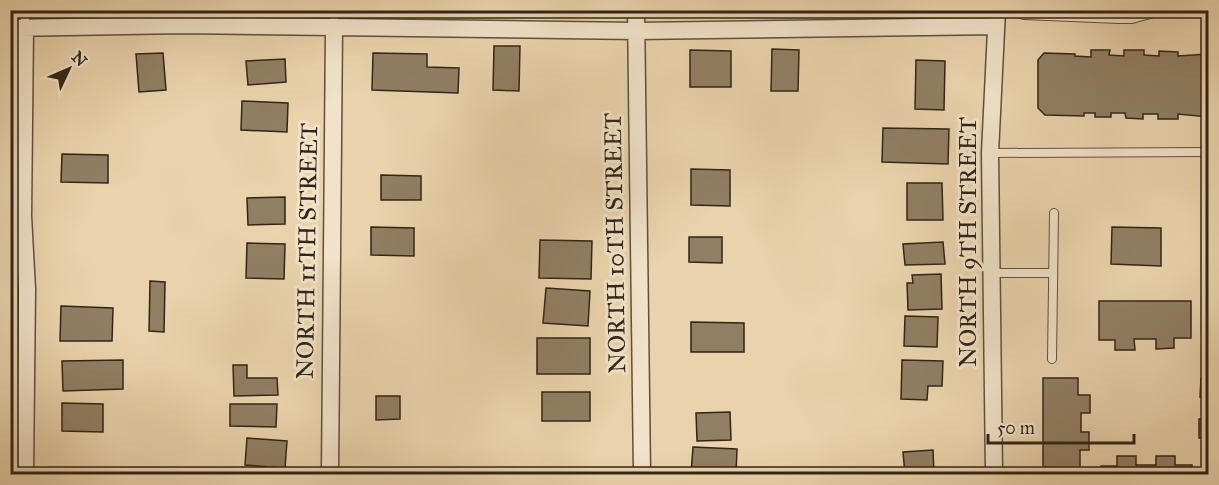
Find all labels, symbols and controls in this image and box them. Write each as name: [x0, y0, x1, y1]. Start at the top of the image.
north arrow: [39, 39, 99, 99]
text: N: [68, 47, 91, 71]
street label: NORTH 10TH STREET: [598, 112, 632, 374]
street label: NORTH 9TH STREET: [953, 117, 983, 367]
street label: NORTH 11TH STREET: [290, 123, 324, 379]
scale bar: [988, 407, 1134, 445]
text: 50 m: [997, 417, 1035, 439]

